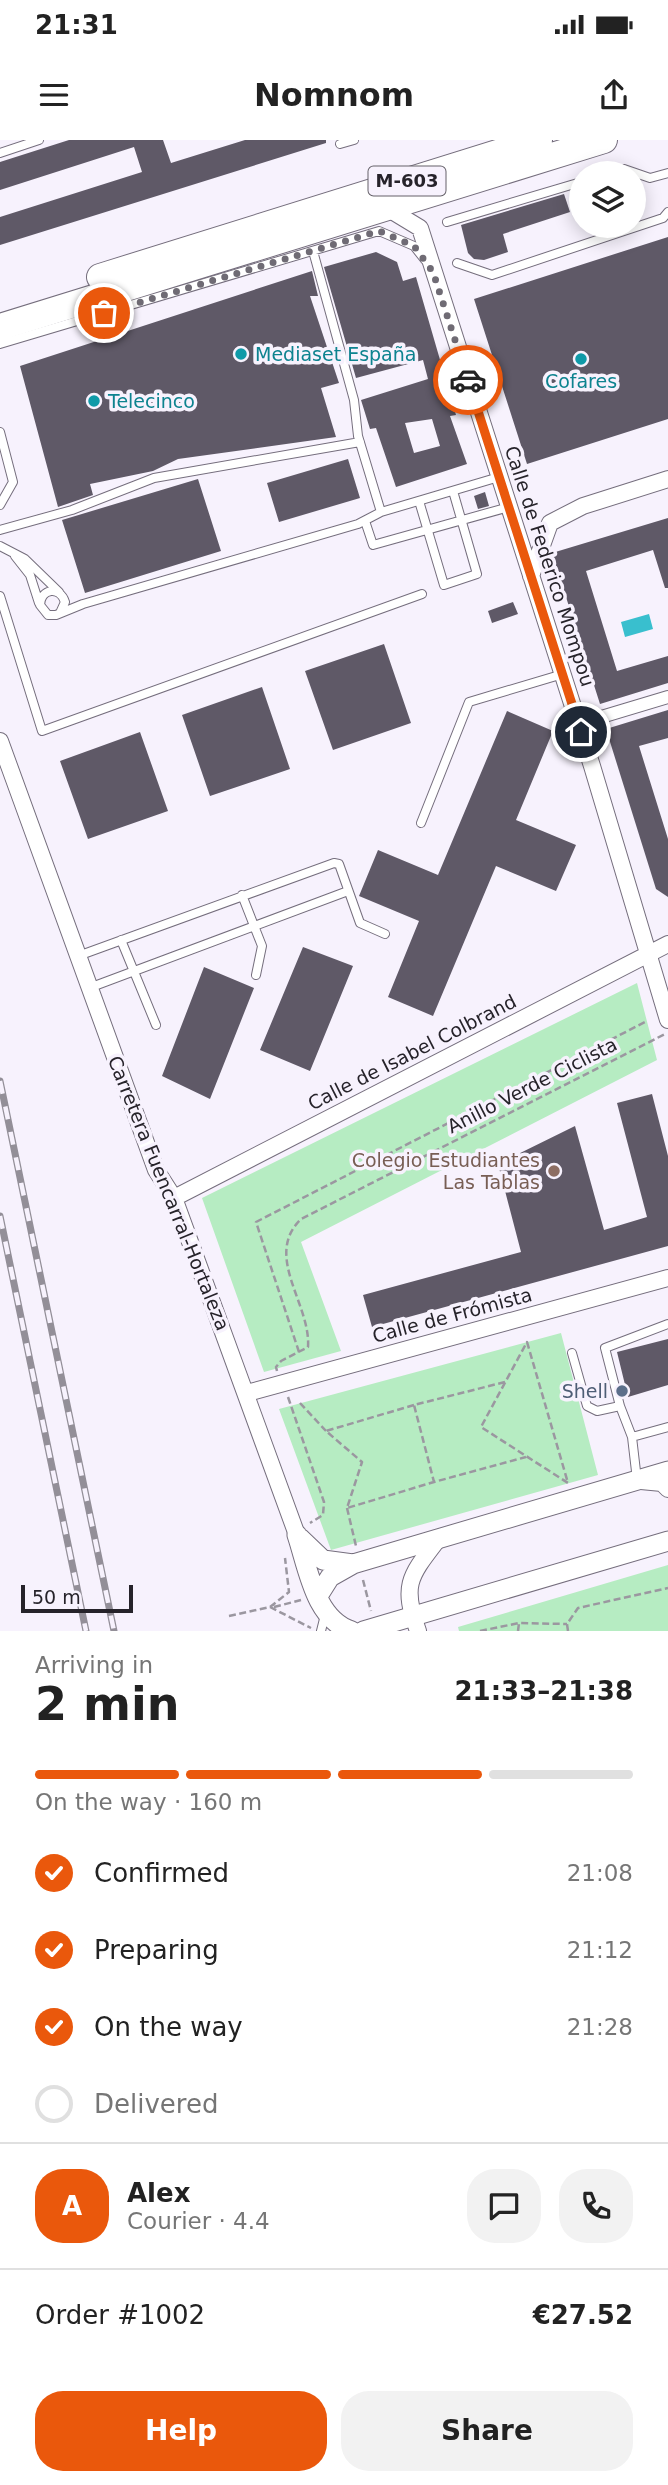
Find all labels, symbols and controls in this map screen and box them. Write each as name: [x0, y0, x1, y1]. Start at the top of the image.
text: 21:31: [35, 10, 118, 40]
icon: menu: [35, 76, 73, 114]
text: Nomnom: [254, 76, 414, 114]
icon: share: [595, 76, 633, 114]
map controls: [569, 161, 646, 238]
button: layers: [569, 161, 646, 238]
road number: M-603: [368, 166, 446, 196]
pin: [74, 283, 134, 343]
icon: bag: [85, 294, 123, 332]
place label: Mediaset España: [255, 343, 416, 365]
courier: [433, 345, 503, 415]
marker: Mediaset España: [233, 346, 249, 362]
marker: Cofares: [573, 351, 589, 367]
icon: car: [449, 361, 487, 399]
place label: Cofares: [545, 370, 617, 392]
place label: Telecinco: [107, 390, 195, 412]
marker: Telecinco: [86, 393, 102, 409]
street label: Calle de Federico Mompou: [501, 443, 599, 689]
pin: [551, 702, 611, 762]
icon: home: [562, 713, 600, 751]
street label: Calle de Isabel Colbrand: [304, 990, 520, 1114]
street label: Anillo Verde Ciclista: [443, 1033, 621, 1137]
street label: Carretera Fuencarral-Hortaleza: [104, 1052, 234, 1334]
place label: Colegio Estudiantes Las Tablas: [352, 1149, 540, 1193]
marker: Colegio Estudiantes Las Tablas: [546, 1163, 562, 1179]
street label: Calle de Frómista: [370, 1283, 534, 1347]
place label: Shell: [562, 1380, 608, 1402]
marker: Shell: [614, 1383, 630, 1399]
scale bar: [21, 1582, 133, 1614]
text: 50 m: [32, 1586, 81, 1608]
text: Arriving in: [35, 1652, 153, 1678]
text: 21:33–21:38: [454, 1676, 633, 1706]
text: 2 min: [35, 1677, 179, 1731]
text: On the way · 160 m: [35, 1789, 262, 1815]
icon: check: [35, 1854, 73, 1892]
text: Confirmed: [94, 1858, 229, 1888]
text: 21:08: [567, 1860, 633, 1886]
icon: check: [35, 1931, 73, 1969]
text: Preparing: [94, 1935, 219, 1965]
text: 21:12: [567, 1937, 633, 1963]
icon: check: [35, 2008, 73, 2046]
text: On the way: [94, 2012, 243, 2042]
text: 21:28: [567, 2014, 633, 2040]
text: Delivered: [94, 2089, 218, 2119]
button: chat: [467, 2169, 541, 2243]
button: phone: [559, 2169, 633, 2243]
text: Alex: [127, 2178, 190, 2208]
text: A: [62, 2191, 82, 2221]
text: Courier · 4.4: [127, 2208, 270, 2234]
text: Order #1002: [35, 2300, 205, 2330]
text: €27.52: [533, 2300, 633, 2330]
button: Help: [35, 2391, 327, 2471]
button: Share: [341, 2391, 633, 2471]

